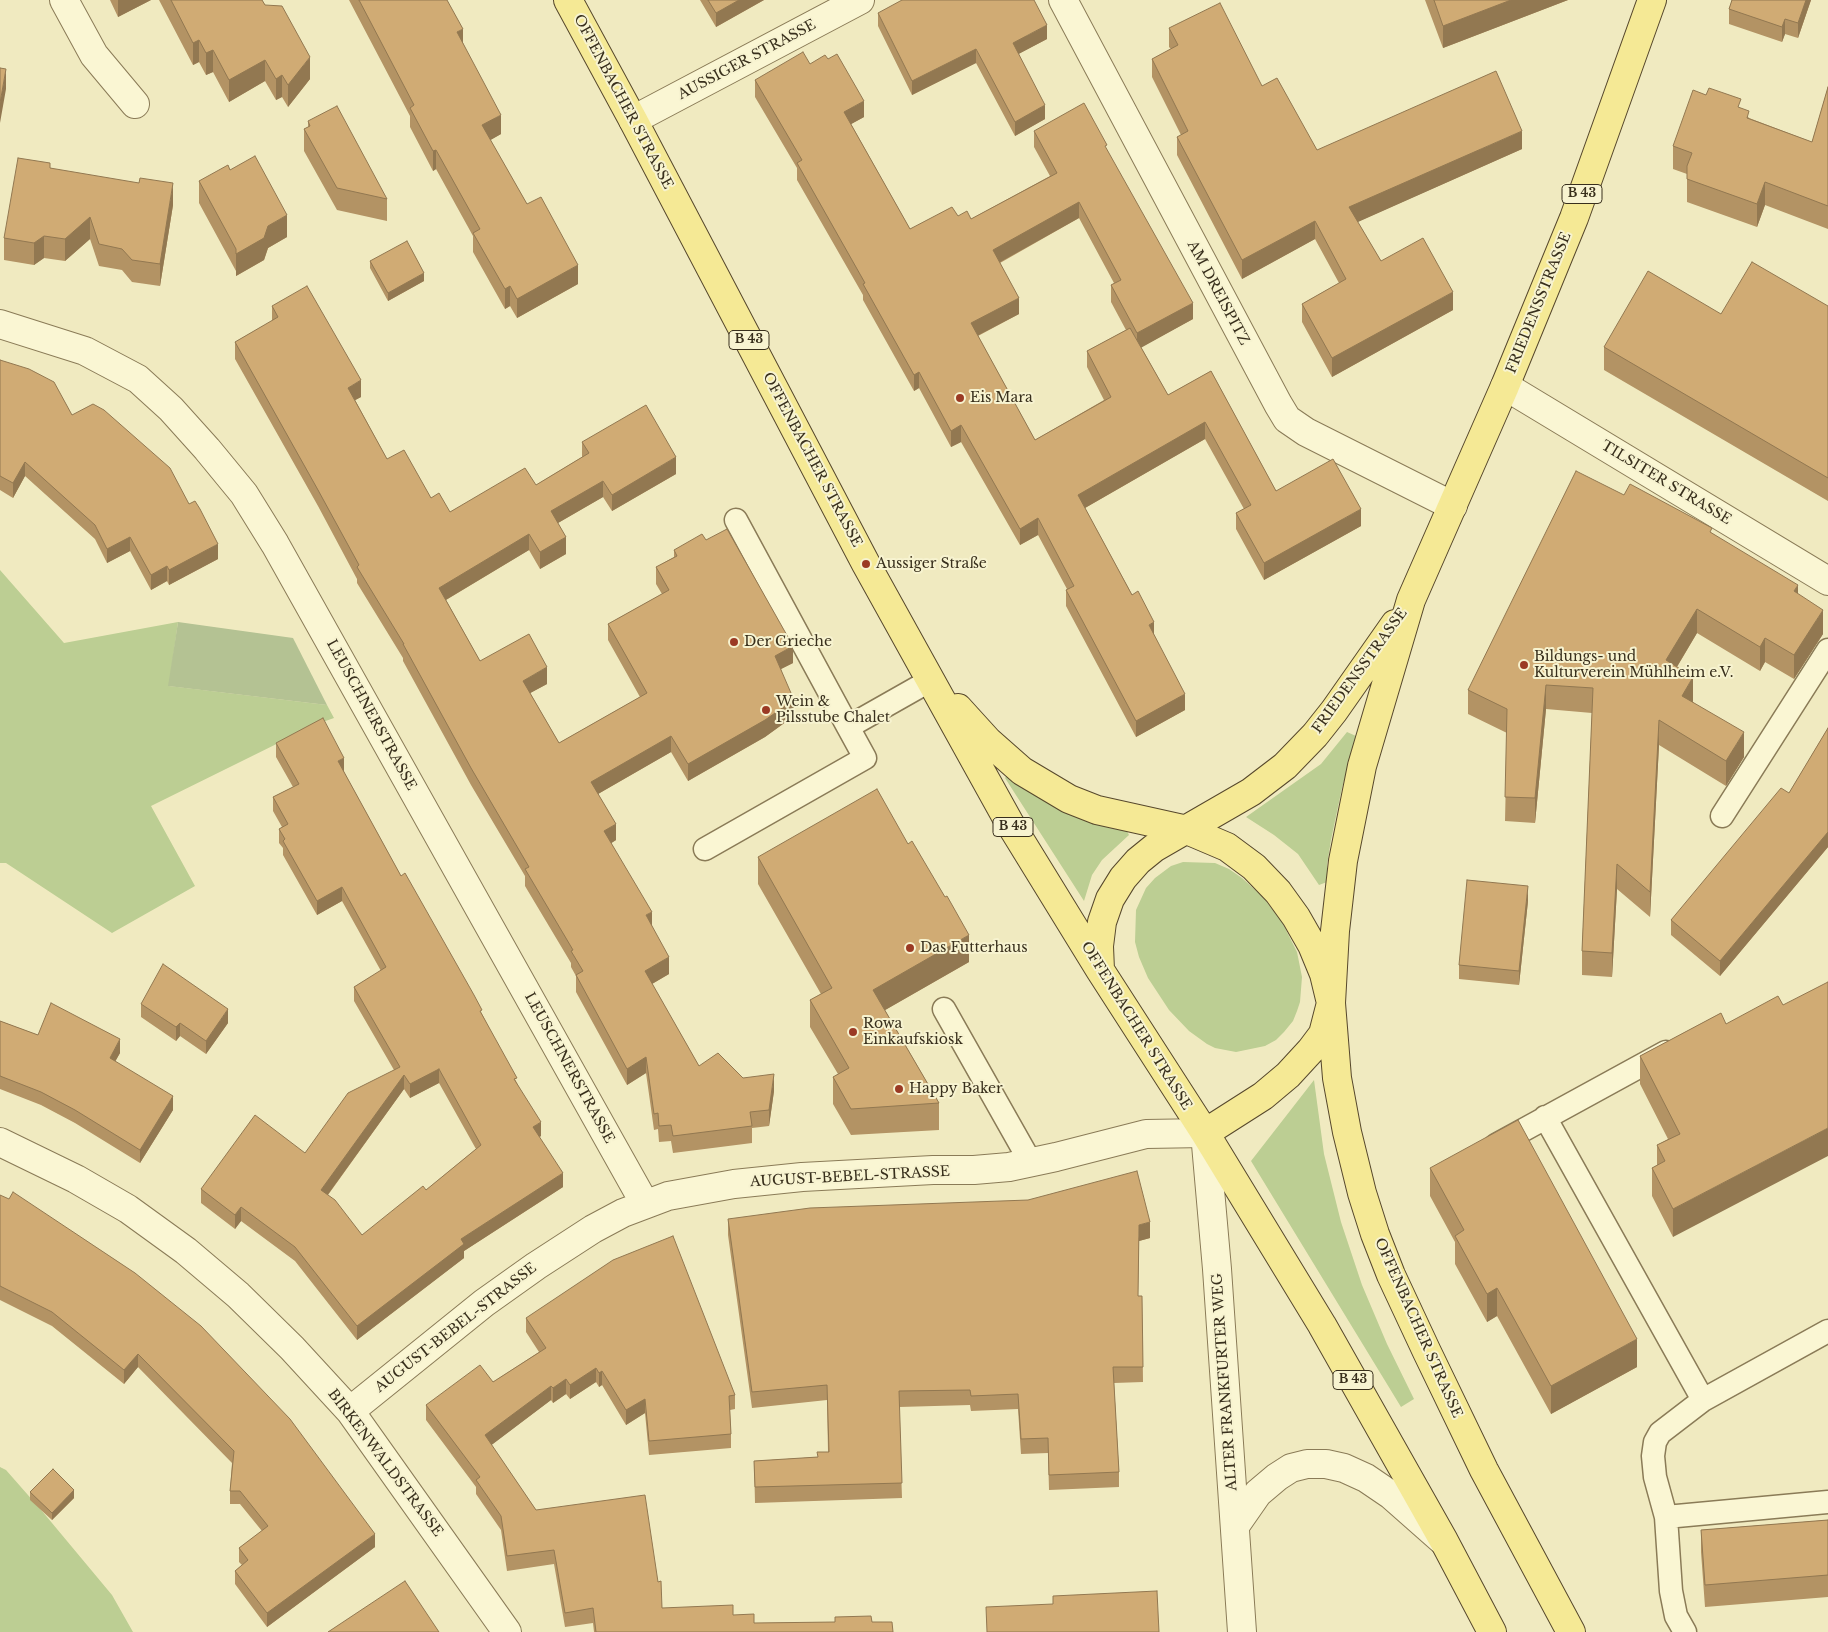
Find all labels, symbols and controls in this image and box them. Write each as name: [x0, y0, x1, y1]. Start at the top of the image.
street label: OFFENBACHER STRASSE: [570, 12, 676, 192]
street label: AUSSIGER STRASSE: [675, 17, 819, 103]
road number: B 43: [1562, 184, 1602, 203]
street label: FRIEDENSSTRASSE: [1503, 230, 1575, 376]
street label: AM DREISPITZ: [1183, 238, 1253, 348]
road number: B 43: [729, 330, 769, 350]
street label: OFFENBACHER STRASSE: [759, 370, 865, 550]
place label: Eis Mara: [970, 390, 1033, 406]
marker: Eis Mara: [954, 392, 966, 404]
street label: TILSITER STRASSE: [1598, 437, 1734, 529]
place label: Aussiger Straße: [876, 556, 987, 572]
marker: Aussiger Straße: [860, 558, 872, 570]
street label: FRIEDENSSTRASSE: [1309, 605, 1411, 737]
place label: Der Grieche: [744, 634, 832, 650]
marker: Der Grieche: [728, 636, 740, 648]
street label: LEUSCHNERSTRASSE: [323, 637, 419, 793]
place label: Bildungs- und Kulturverein Mühlheim e.V.: [1534, 649, 1733, 682]
marker: Bildungs- und Kulturverein Mühlheim e.V.: [1518, 659, 1530, 671]
place label: Wein & Pilsstube Chalet: [776, 694, 890, 726]
marker: Wein & Pilsstube Chalet: [760, 704, 772, 716]
road number: B 43: [993, 818, 1033, 836]
street label: OFFENBACHER STRASSE: [1077, 939, 1195, 1113]
place label: Das Futterhaus: [920, 940, 1028, 956]
marker: Das Futterhaus: [904, 942, 916, 954]
street label: LEUSCHNERSTRASSE: [521, 990, 617, 1146]
place label: Rowa Einkaufskiosk: [863, 1016, 963, 1048]
marker: Rowa Einkaufskiosk: [847, 1026, 859, 1038]
place label: Happy Baker: [909, 1081, 1003, 1097]
marker: Happy Baker: [893, 1083, 905, 1095]
street label: AUGUST-BEBEL-STRASSE: [750, 1163, 950, 1191]
street label: OFFENBACHER STRASSE: [1371, 1235, 1465, 1421]
street label: AUGUST-BEBEL-STRASSE: [372, 1260, 540, 1396]
street label: ALTER FRANKFURTER WEG: [1209, 1273, 1241, 1491]
road number: B 43: [1333, 1370, 1373, 1390]
street label: BIRKENWALDSTRASSE: [324, 1386, 446, 1540]

